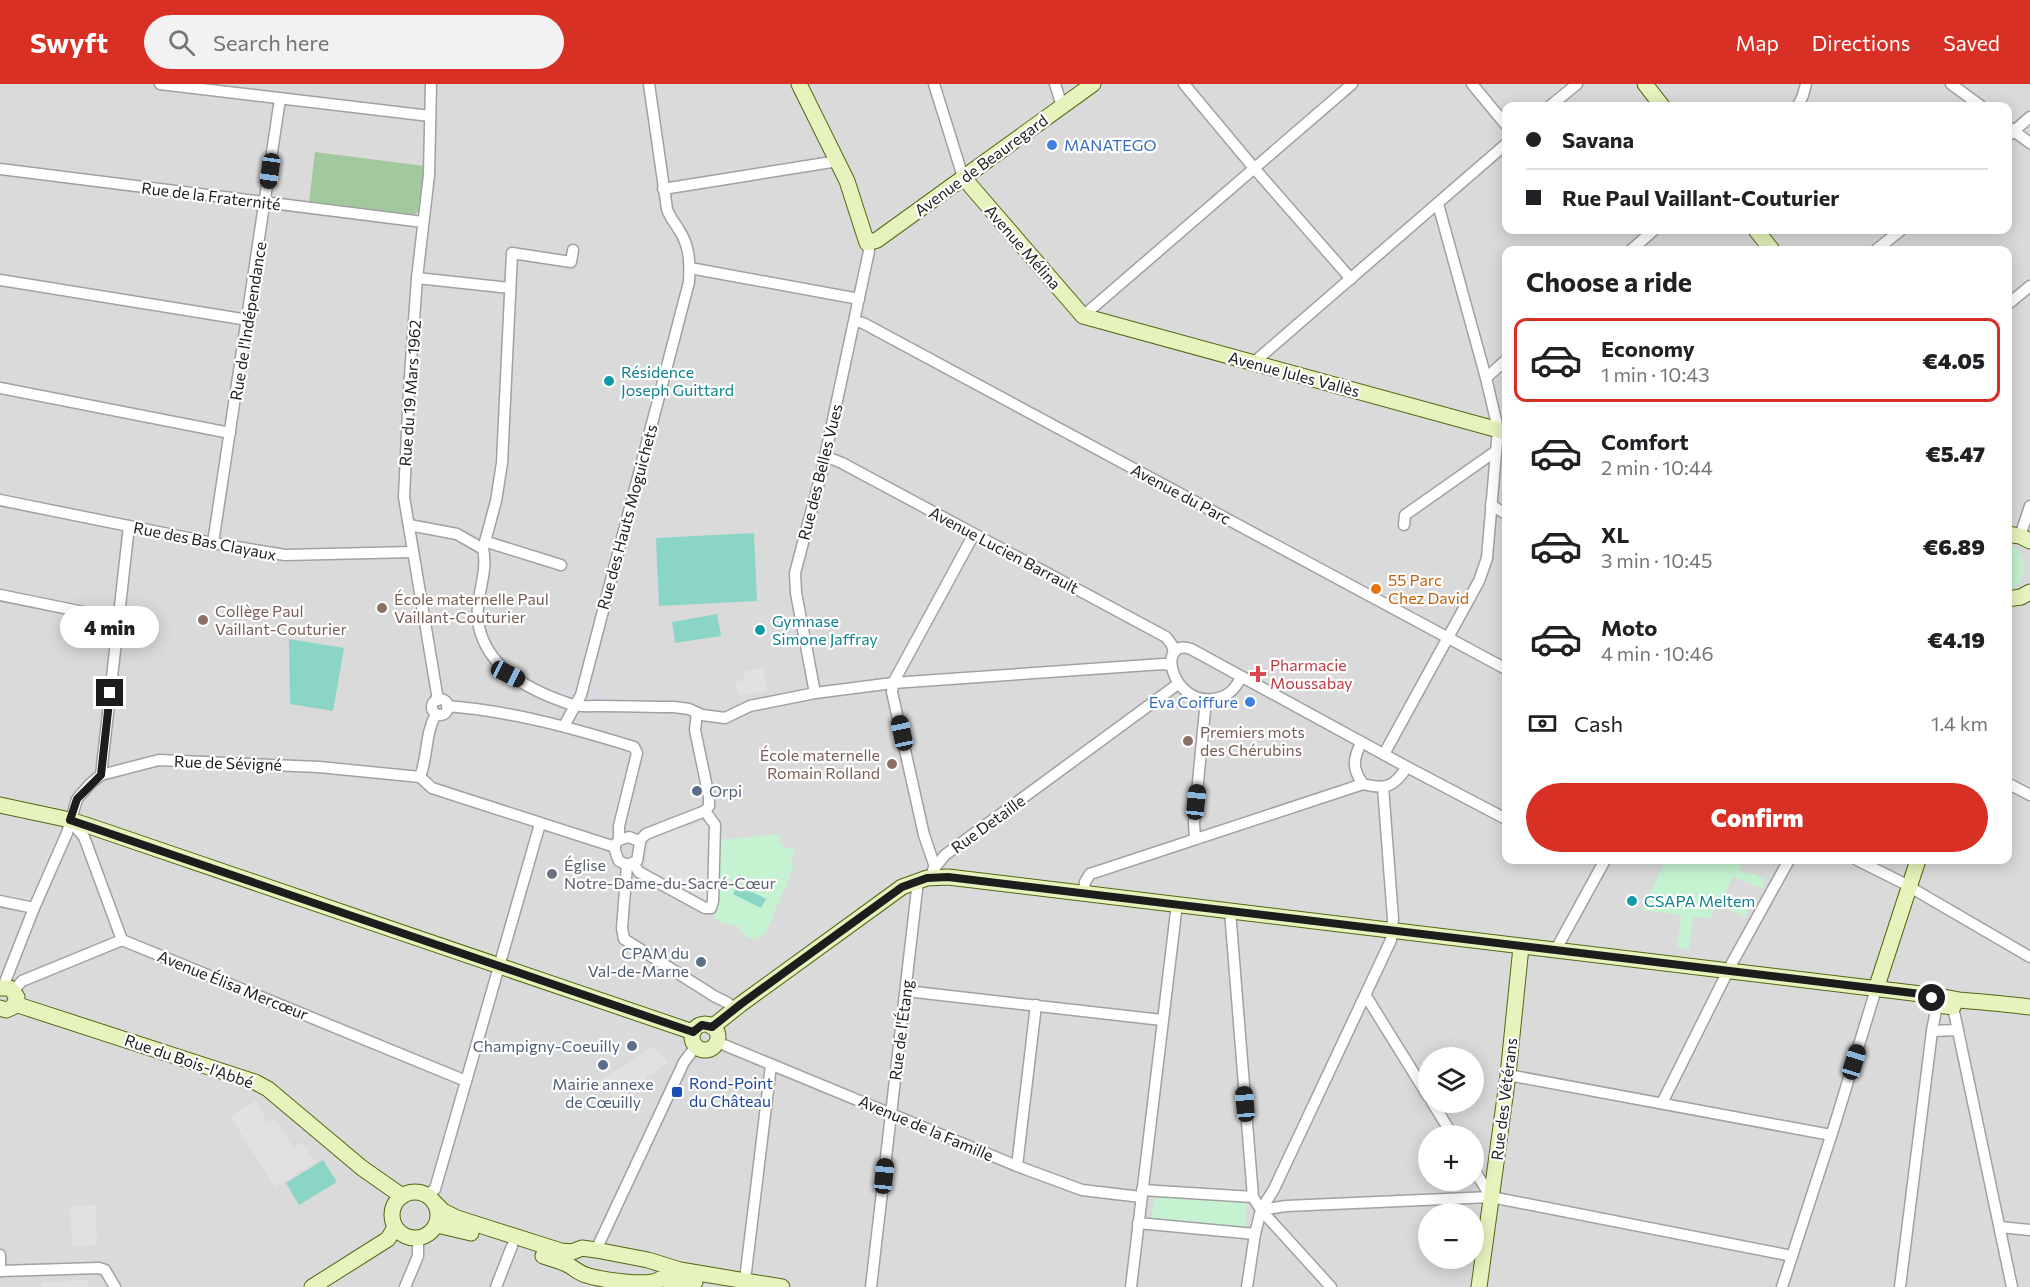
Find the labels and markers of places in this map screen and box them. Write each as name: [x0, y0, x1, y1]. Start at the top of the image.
place label: MANATEGO: [1064, 135, 1157, 154]
marker: MANATEGO: [1045, 138, 1059, 152]
place label: Résidence Joseph Guittard: [621, 362, 734, 399]
marker: Résidence Joseph Guittard: [602, 374, 616, 388]
place label: 55 Parc Chez David: [1388, 570, 1469, 607]
marker: 55 Parc Chez David: [1369, 582, 1383, 596]
place label: École maternelle Paul Vaillant-Couturier: [394, 589, 549, 626]
place label: Collège Paul Vaillant-Couturier: [215, 601, 347, 638]
marker: École maternelle Paul Vaillant-Couturier: [375, 601, 389, 615]
place label: Gymnase Simone Jaffray: [772, 611, 878, 648]
marker: Collège Paul Vaillant-Couturier: [196, 613, 210, 627]
marker: Gymnase Simone Jaffray: [753, 623, 767, 637]
place label: Pharmacie Moussabay: [1270, 655, 1353, 692]
marker: Pharmacie Moussabay: [1251, 667, 1265, 681]
place label: Eva Coiffure: [1149, 692, 1238, 711]
marker: Eva Coiffure: [1243, 695, 1257, 709]
place label: Premiers mots des Chérubins: [1200, 722, 1305, 759]
marker: Premiers mots des Chérubins: [1181, 734, 1195, 748]
place label: École maternelle Romain Rolland: [760, 745, 880, 782]
marker: École maternelle Romain Rolland: [885, 757, 899, 771]
place label: Orpi: [709, 781, 742, 800]
marker: Orpi: [690, 784, 704, 798]
place label: Église Notre-Dame-du-Sacré-Cœur: [564, 855, 776, 892]
marker: Église Notre-Dame-du-Sacré-Cœur: [545, 867, 559, 881]
place label: CSAPA Meltem: [1644, 891, 1755, 910]
marker: CSAPA Meltem: [1625, 894, 1639, 908]
place label: CPAM du Val-de-Marne: [588, 943, 689, 980]
marker: CPAM du Val-de-Marne: [694, 955, 708, 969]
place label: Champigny-Coeuilly: [473, 1036, 620, 1055]
marker: Champigny-Coeuilly: [625, 1039, 639, 1053]
marker: Mairie annexe de Cœuilly: [596, 1058, 610, 1072]
place label: Rond-Point du Château: [689, 1073, 774, 1110]
place label: Mairie annexe de Cœuilly: [552, 1074, 654, 1111]
marker: Rond-Point du Château: [670, 1085, 684, 1099]

